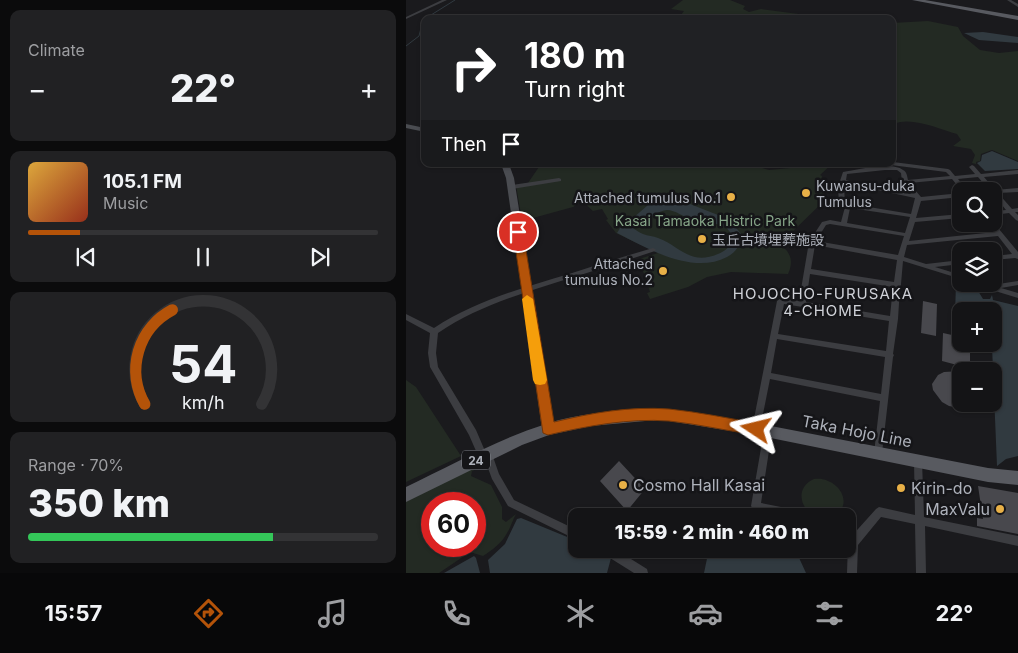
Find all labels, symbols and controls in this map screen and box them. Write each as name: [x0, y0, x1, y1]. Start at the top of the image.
text: 180 m: [524, 34, 626, 76]
icon: right: [441, 35, 506, 100]
text: Climate: [28, 40, 85, 60]
text: 22°: [170, 65, 236, 111]
text: −: [28, 72, 47, 106]
text: +: [359, 72, 378, 106]
text: Turn right: [524, 76, 625, 102]
icon: arrive: [497, 130, 525, 158]
text: Then: [441, 133, 487, 156]
text: 105.1 FM: [103, 170, 182, 193]
place label: Kuwansu-duka Tumulus: [816, 177, 915, 210]
map controls: [952, 182, 1002, 412]
button: search: [952, 182, 1002, 232]
marker: Kuwansu-duka Tumulus: [800, 187, 812, 199]
place label: Attached tumulus No.1: [574, 189, 721, 206]
marker: Attached tumulus No.1: [725, 191, 737, 203]
text: Music: [103, 193, 148, 213]
pin: [497, 211, 539, 253]
park label: Kasai Tamaoka Histric Park: [615, 212, 795, 229]
icon: arrive: [504, 218, 532, 246]
place label: 玉丘古墳埋葬施設: [712, 231, 824, 248]
marker: 玉丘古墳埋葬施設: [696, 233, 708, 245]
button: layers: [952, 242, 1002, 292]
icon: previous: [72, 243, 100, 271]
icon: pause: [189, 243, 217, 271]
icon: next: [306, 243, 334, 271]
place label: Attached tumulus No.2: [565, 255, 653, 288]
marker: Attached tumulus No.2: [657, 265, 669, 277]
district label: HOJOCHO-FURUSAKA 4-CHOME: [733, 284, 913, 320]
button: +: [952, 302, 1002, 352]
text: 54: [169, 333, 237, 396]
button: −: [952, 362, 1002, 412]
text: km/h: [182, 392, 224, 413]
position arrow: [729, 402, 781, 454]
street label: Taka Hojo Line: [800, 411, 914, 451]
road number: 24: [462, 450, 490, 470]
text: Range · 70%: [28, 455, 124, 475]
place label: Cosmo Hall Kasai: [633, 475, 765, 495]
place label: Kirin-do: [911, 478, 972, 498]
marker: Cosmo Hall Kasai: [617, 479, 629, 491]
text: 350 km: [28, 480, 170, 526]
marker: Kirin-do: [895, 482, 907, 494]
speed limit sign: 60: [421, 492, 486, 557]
place label: MaxValu: [925, 499, 990, 519]
marker: MaxValu: [994, 503, 1006, 515]
text: 15:59 · 2 min · 460 m: [615, 521, 809, 544]
icon: directions: [191, 596, 226, 631]
icon: music: [315, 596, 350, 631]
icon: phone: [439, 596, 474, 631]
icon: climate: [563, 596, 598, 631]
icon: car: [688, 596, 723, 631]
icon: filters: [812, 596, 847, 631]
text: 15:57: [45, 600, 102, 626]
text: 22°: [936, 600, 973, 626]

